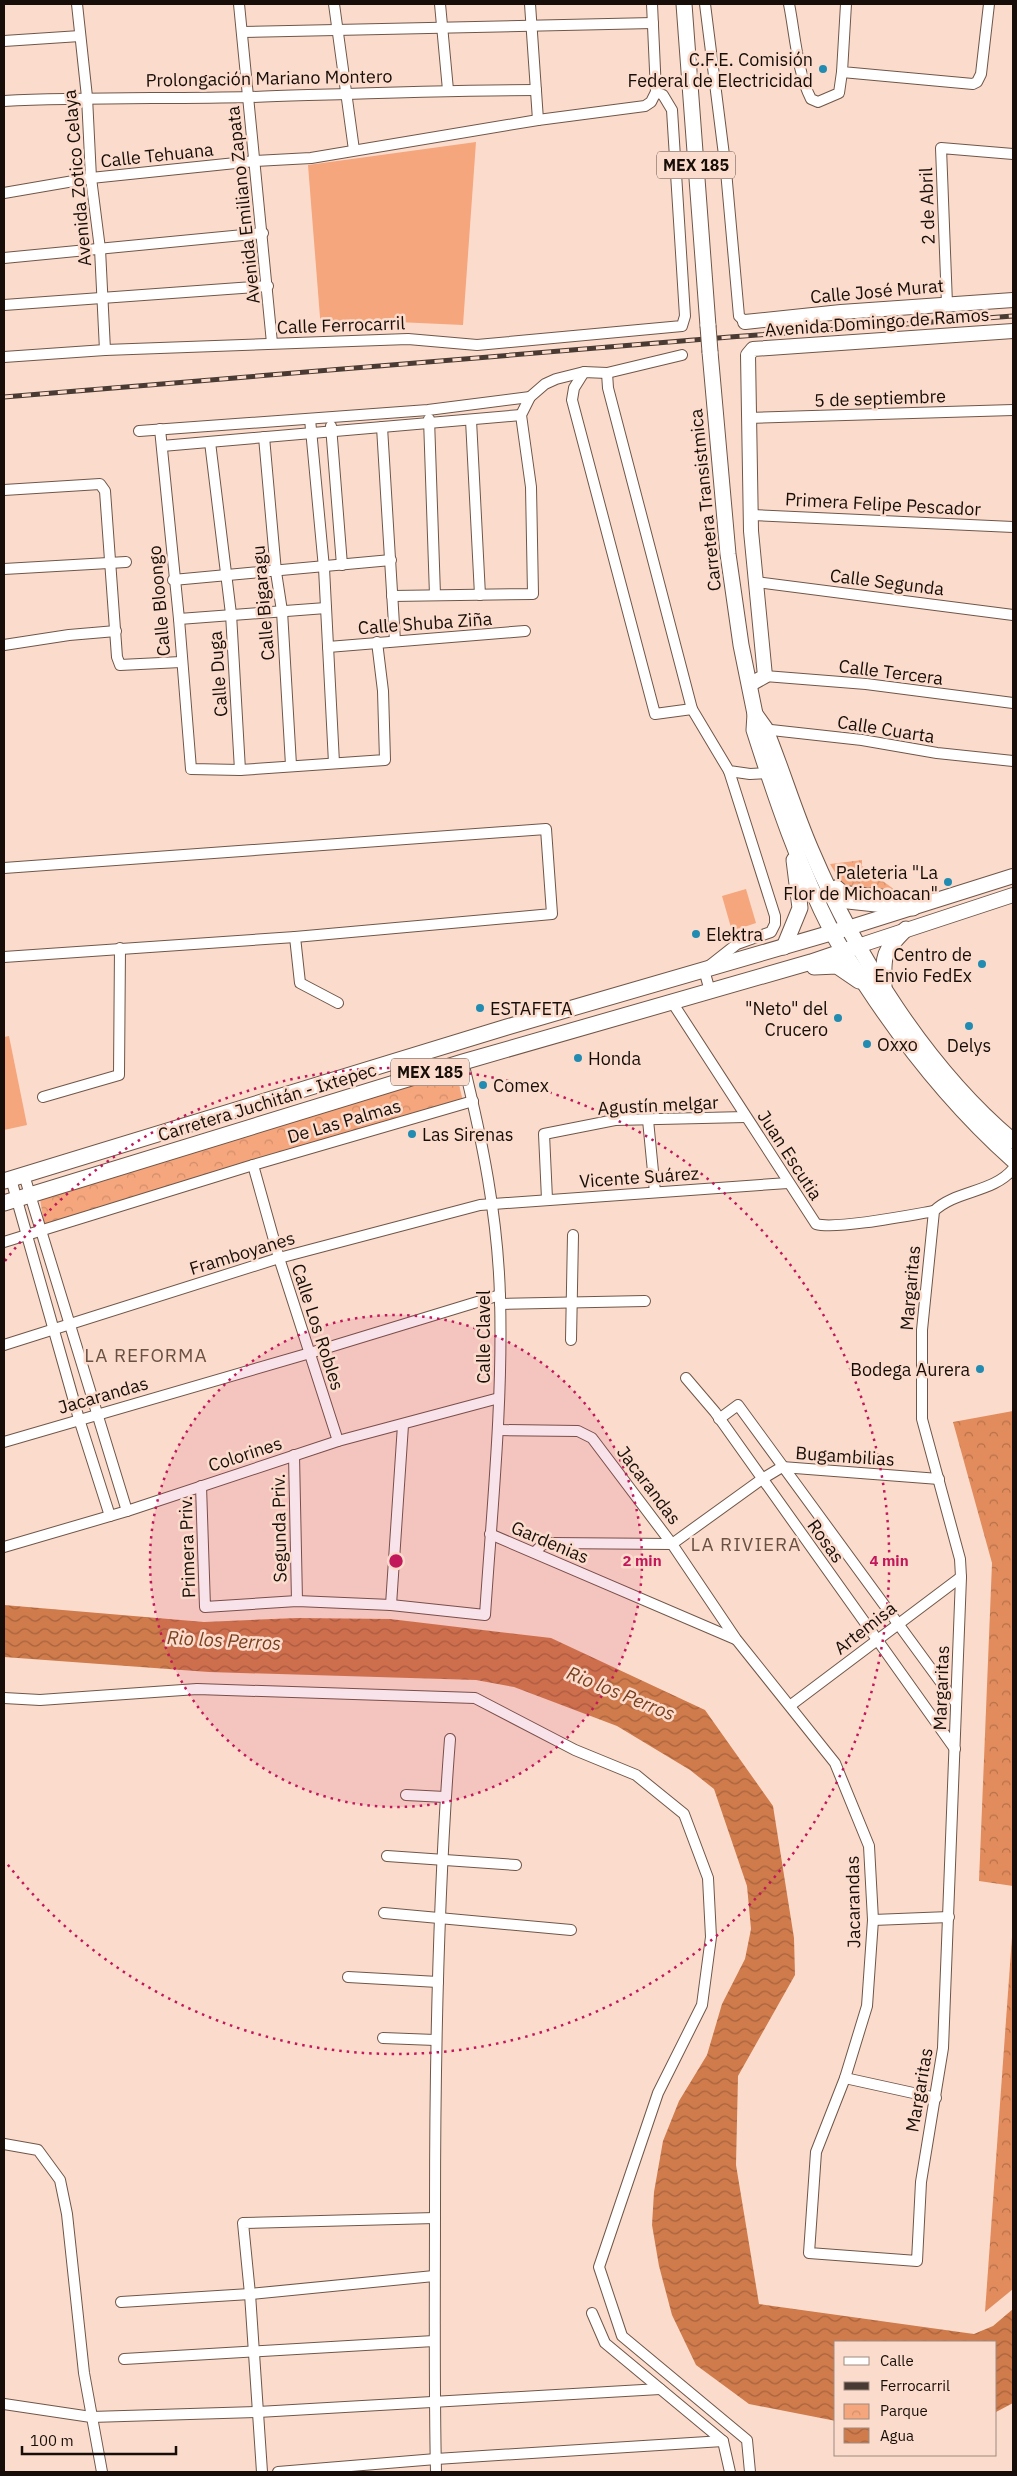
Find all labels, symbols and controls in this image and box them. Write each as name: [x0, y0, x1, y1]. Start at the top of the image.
place label: C.F.E. Comisión Federal de Electricidad: [628, 48, 813, 92]
marker: C.F.E. Comisión Federal de Electricidad: [817, 63, 829, 75]
street label: Prolongación Mariano Montero: [145, 64, 393, 92]
street label: Avenida Zotico Celaya: [58, 88, 96, 267]
street label: Avenida Emiliano Zapata: [221, 104, 265, 305]
street label: Calle Tehuana: [99, 138, 215, 172]
road number: MEX 185: [657, 152, 735, 178]
street label: 2 de Abril: [914, 167, 940, 245]
street label: Calle José Murat: [809, 274, 945, 308]
street label: Avenida Domingo de Ramos: [764, 303, 990, 341]
street label: Calle Ferrocarril: [276, 311, 406, 339]
street label: 5 de septiembre: [814, 384, 946, 412]
street label: Carretera Transistmica: [684, 407, 726, 592]
street label: Primera Felipe Pescador: [784, 487, 982, 521]
street label: Calle Bigaragu: [246, 544, 280, 662]
street label: Calle Bloongo: [143, 545, 175, 657]
street label: Calle Segunda: [829, 564, 946, 600]
street label: Calle Shuba Ziña: [357, 607, 493, 639]
street label: Calle Duga: [204, 630, 232, 718]
street label: Calle Tercera: [837, 654, 945, 690]
street label: Calle Cuarta: [836, 710, 937, 748]
place label: Paleteria "La Flor de Michoacan": [783, 861, 938, 905]
marker: Paleteria "La Flor de Michoacan": [942, 876, 954, 888]
place label: Elektra: [706, 923, 763, 946]
marker: Elektra: [690, 928, 702, 940]
place label: Centro de Envio FedEx: [874, 943, 972, 987]
marker: Centro de Envio FedEx: [976, 958, 988, 970]
place label: ESTAFETA: [490, 997, 573, 1020]
place label: "Neto" del Crucero: [745, 997, 828, 1041]
marker: ESTAFETA: [474, 1002, 486, 1014]
marker: "Neto" del Crucero: [832, 1012, 844, 1024]
marker: Delys: [963, 1020, 975, 1032]
place label: Oxxo: [877, 1033, 918, 1056]
place label: Delys: [947, 1034, 991, 1057]
marker: Oxxo: [861, 1038, 873, 1050]
place label: Honda: [588, 1047, 641, 1070]
marker: Honda: [572, 1052, 584, 1064]
street label: Carretera Juchitán - Ixtepec: [155, 1058, 379, 1146]
road number: MEX 185: [391, 1058, 469, 1086]
place label: Comex: [493, 1074, 549, 1097]
marker: Comex: [477, 1079, 489, 1091]
street label: Agustín melgar: [597, 1090, 720, 1120]
street label: De Las Palmas: [285, 1094, 403, 1148]
street label: Juan Escutia: [752, 1106, 828, 1205]
place label: Las Sirenas: [422, 1123, 514, 1146]
marker: Las Sirenas: [406, 1128, 418, 1140]
street label: Vicente Suárez: [578, 1161, 700, 1193]
street label: Framboyanes: [186, 1226, 298, 1280]
street label: Margaritas: [895, 1245, 925, 1331]
street label: Calle Los Robles: [287, 1261, 349, 1393]
street label: Calle Clavel: [472, 1290, 495, 1384]
district label: LA REFORMA: [84, 1343, 208, 1367]
place label: Bodega Aurera: [850, 1358, 970, 1381]
marker: Bodega Aurera: [974, 1363, 986, 1375]
street label: Jacarandas: [55, 1371, 151, 1419]
street label: Colorines: [205, 1431, 285, 1477]
street label: Jacarandas: [612, 1441, 686, 1529]
street label: Bugambilias: [795, 1441, 895, 1471]
street label: Segunda Priv.: [267, 1473, 291, 1583]
street label: Primera Priv.: [174, 1495, 200, 1599]
street label: Gardenias: [508, 1515, 592, 1569]
street label: Rosas: [802, 1515, 850, 1567]
district label: LA RIVIERA: [691, 1532, 801, 1556]
text: 2 min: [622, 1551, 662, 1570]
text: 4 min: [869, 1551, 909, 1570]
centre of rings: [387, 1552, 405, 1570]
street label: Artemisa: [829, 1596, 901, 1660]
water label: Rio los Perros: [166, 1625, 282, 1655]
street label: Margaritas: [928, 1645, 954, 1731]
water label: Rio los Perros: [563, 1660, 679, 1726]
street label: Jacarandas: [841, 1855, 865, 1949]
street label: Margaritas: [900, 2046, 938, 2134]
legend: [834, 2341, 997, 2456]
text: Calle: [880, 2351, 914, 2370]
text: Ferrocarril: [880, 2376, 950, 2395]
text: Parque: [880, 2401, 928, 2420]
scale bar: [22, 2424, 176, 2456]
text: Agua: [880, 2426, 914, 2445]
text: 100 m: [30, 2431, 74, 2450]

